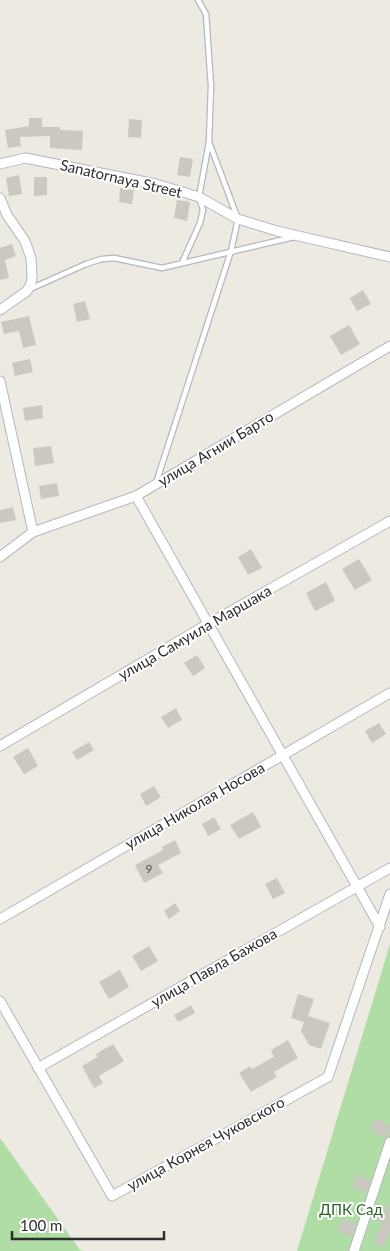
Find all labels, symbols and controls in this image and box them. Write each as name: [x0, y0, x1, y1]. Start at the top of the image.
street label: Sanatornaya Street: [59, 155, 185, 201]
street label: улица Агнии Барто: [155, 407, 276, 490]
street label: улица Самуила Маршака: [115, 581, 274, 683]
street label: улица Николая Носова: [122, 758, 267, 852]
house number: 9: [146, 861, 153, 876]
street label: улица Павла Бажова: [147, 924, 280, 1010]
street label: улица Корнея Чуковского: [124, 1092, 287, 1194]
park label: ДПК Сад: [319, 1200, 383, 1218]
scale bar: [12, 1208, 165, 1240]
text: 100 m: [20, 1216, 62, 1234]

